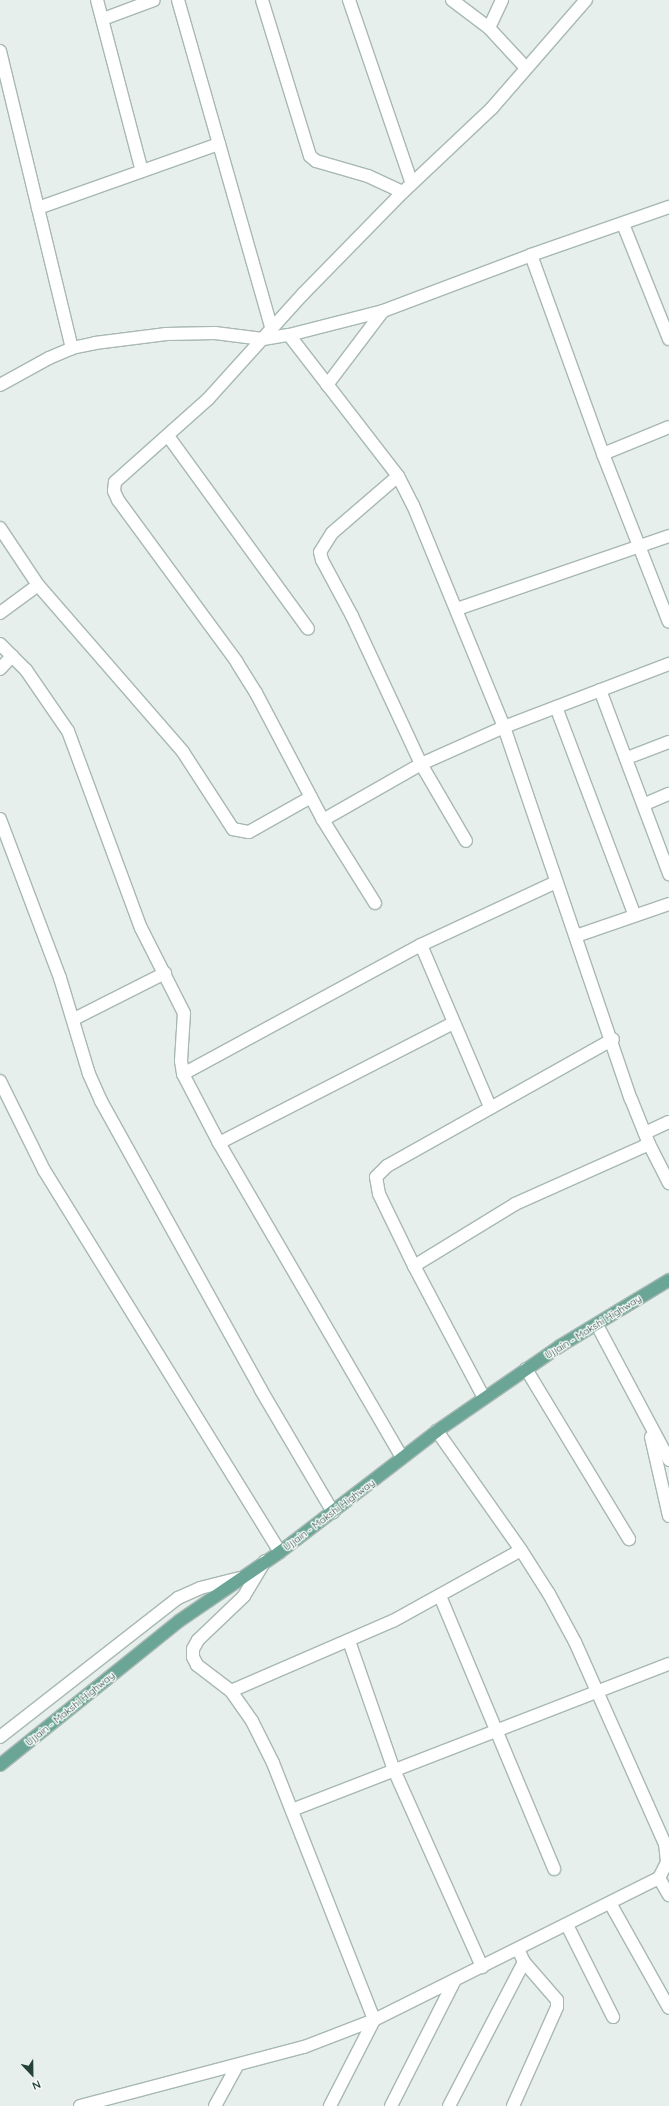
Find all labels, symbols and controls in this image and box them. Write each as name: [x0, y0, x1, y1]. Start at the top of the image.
street label: Ujjain - Makshi Highway: [543, 1292, 643, 1362]
street label: Ujjain - Makshi Highway: [281, 1477, 377, 1553]
street label: Ujjain - Makshi Highway: [23, 1669, 117, 1749]
north arrow: [12, 2054, 52, 2094]
text: N: [30, 2077, 43, 2093]

